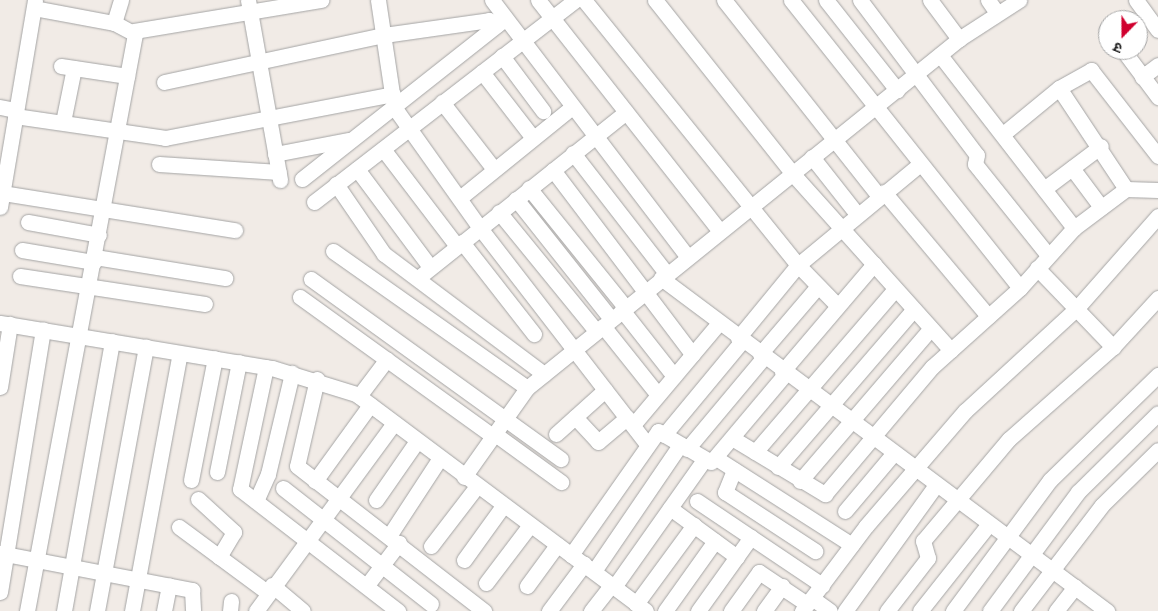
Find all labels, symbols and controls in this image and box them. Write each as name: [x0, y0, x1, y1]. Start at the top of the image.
north arrow: [1098, 10, 1148, 60]
text: उ: [1111, 38, 1125, 58]

